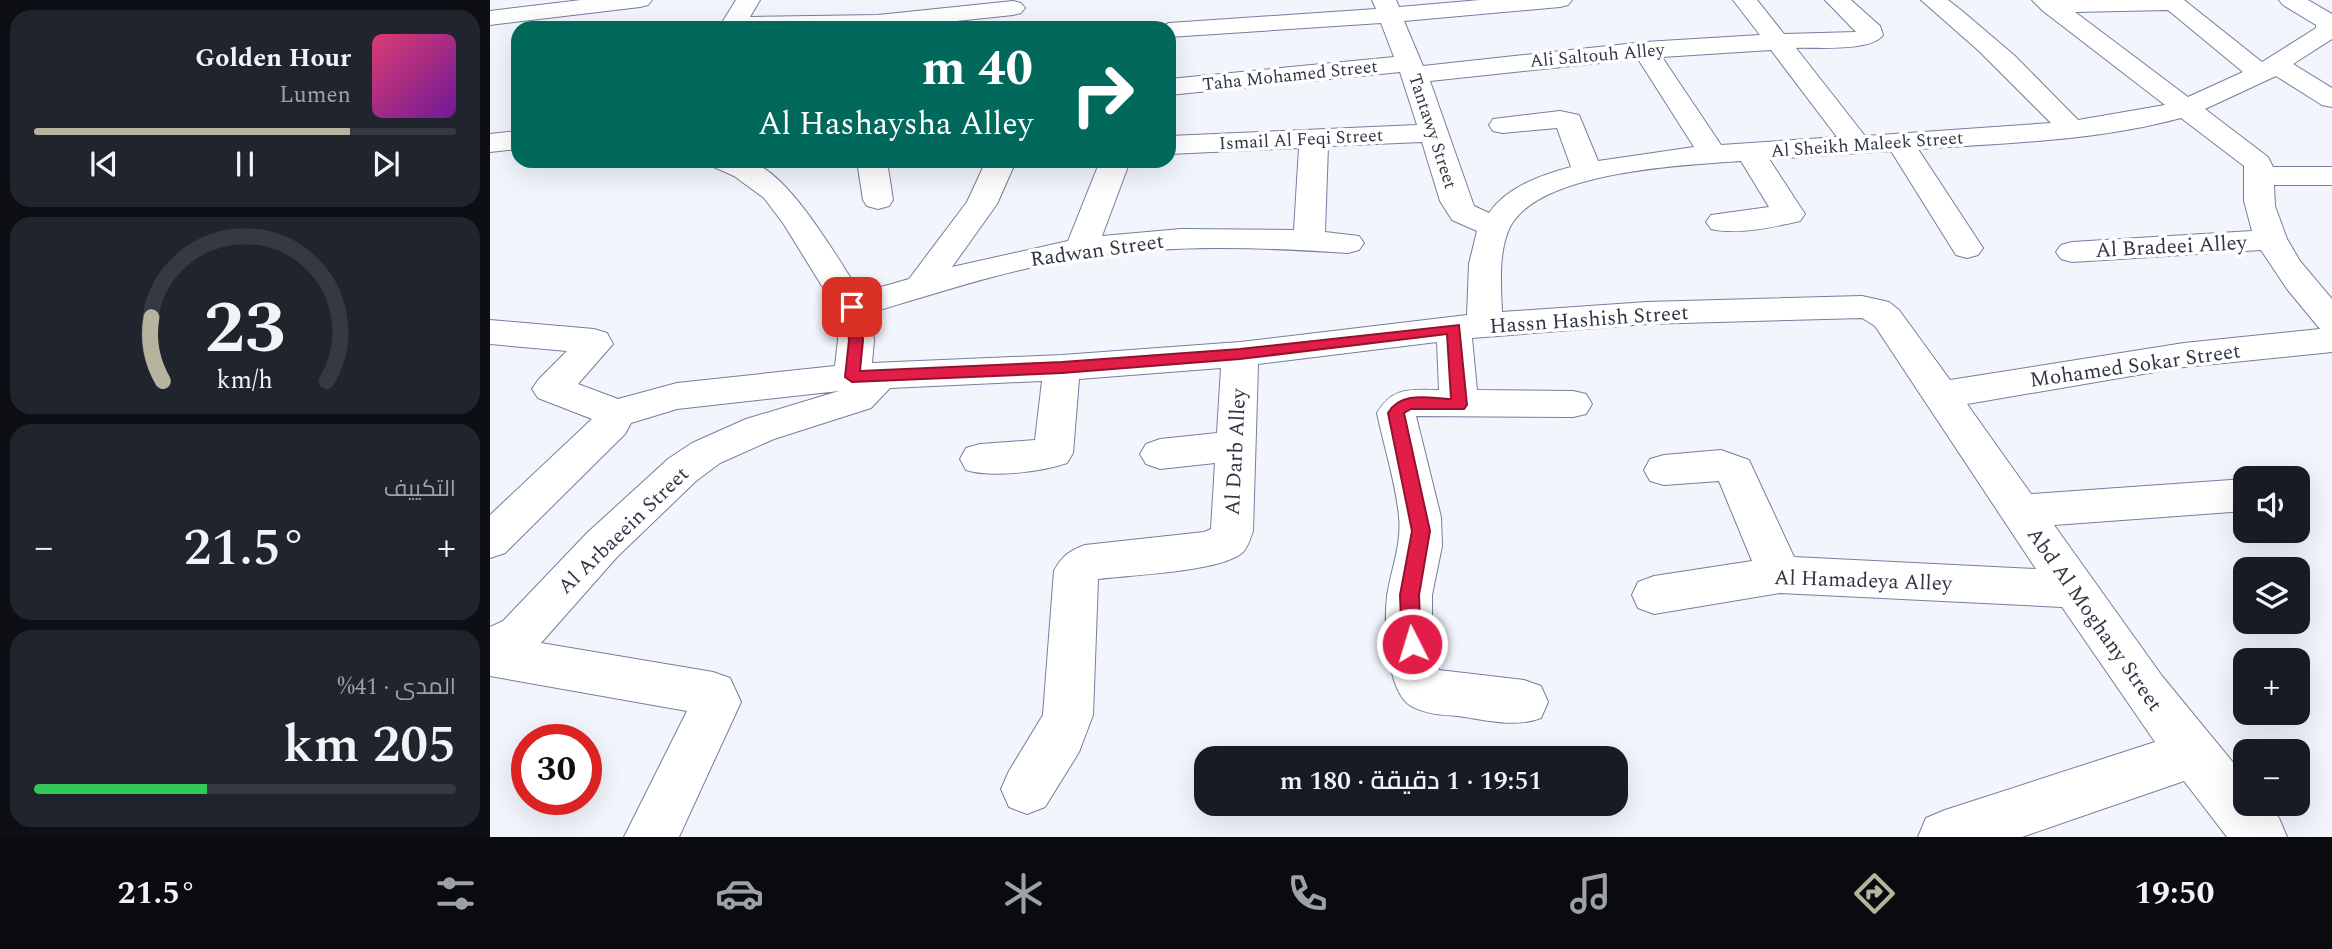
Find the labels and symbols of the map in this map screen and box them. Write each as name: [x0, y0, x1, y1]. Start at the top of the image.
street label: Ali Saltouh Alley: [1529, 36, 1667, 75]
street label: Taha Mohamed Street: [1201, 53, 1379, 98]
street label: Tantawy Street: [1401, 70, 1464, 192]
street label: Ismail Al Feqi Street: [1218, 122, 1384, 157]
street label: Al Sheikh Maleek Street: [1770, 124, 1964, 165]
street label: Radwan Street: [1028, 226, 1166, 276]
street label: Al Bradeei Alley: [2095, 227, 2249, 267]
pin: [822, 277, 882, 337]
street label: Hassn Hashish Street: [1489, 297, 1690, 343]
street label: Mohamed Sokar Street: [2028, 335, 2243, 397]
street label: Al Darb Alley: [1217, 387, 1255, 516]
street label: Al Arbaeein Street: [550, 459, 697, 602]
street label: Abd Al Moghany Street: [2018, 521, 2170, 718]
street label: Al Hamadeya Alley: [1773, 562, 1953, 600]
position arrow: [1375, 607, 1449, 681]
speed limit sign: 30: [511, 724, 602, 815]

